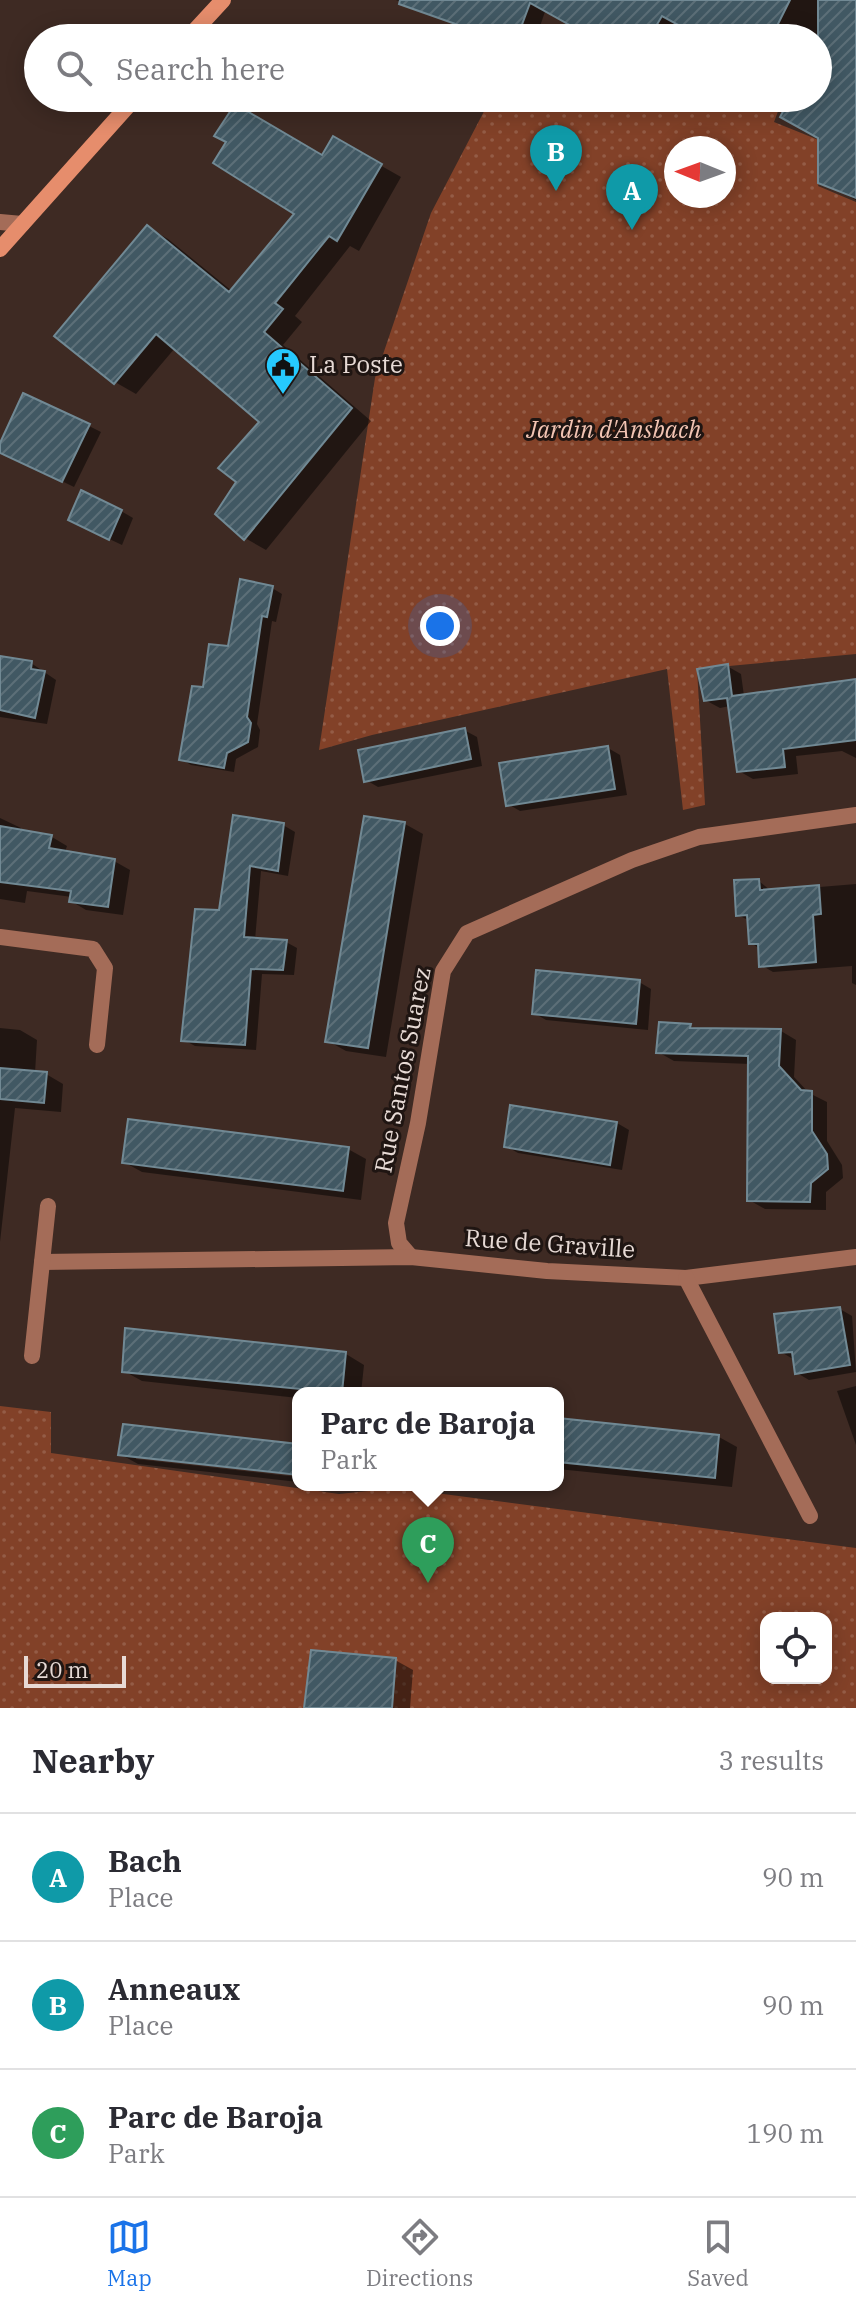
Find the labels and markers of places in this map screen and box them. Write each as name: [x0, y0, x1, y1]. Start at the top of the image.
pin: B: [530, 125, 582, 191]
pin: A: [606, 164, 658, 230]
public building icon: La Poste: [264, 346, 302, 396]
place label: La Poste: [309, 348, 403, 380]
pin: C: [402, 1517, 454, 1583]

